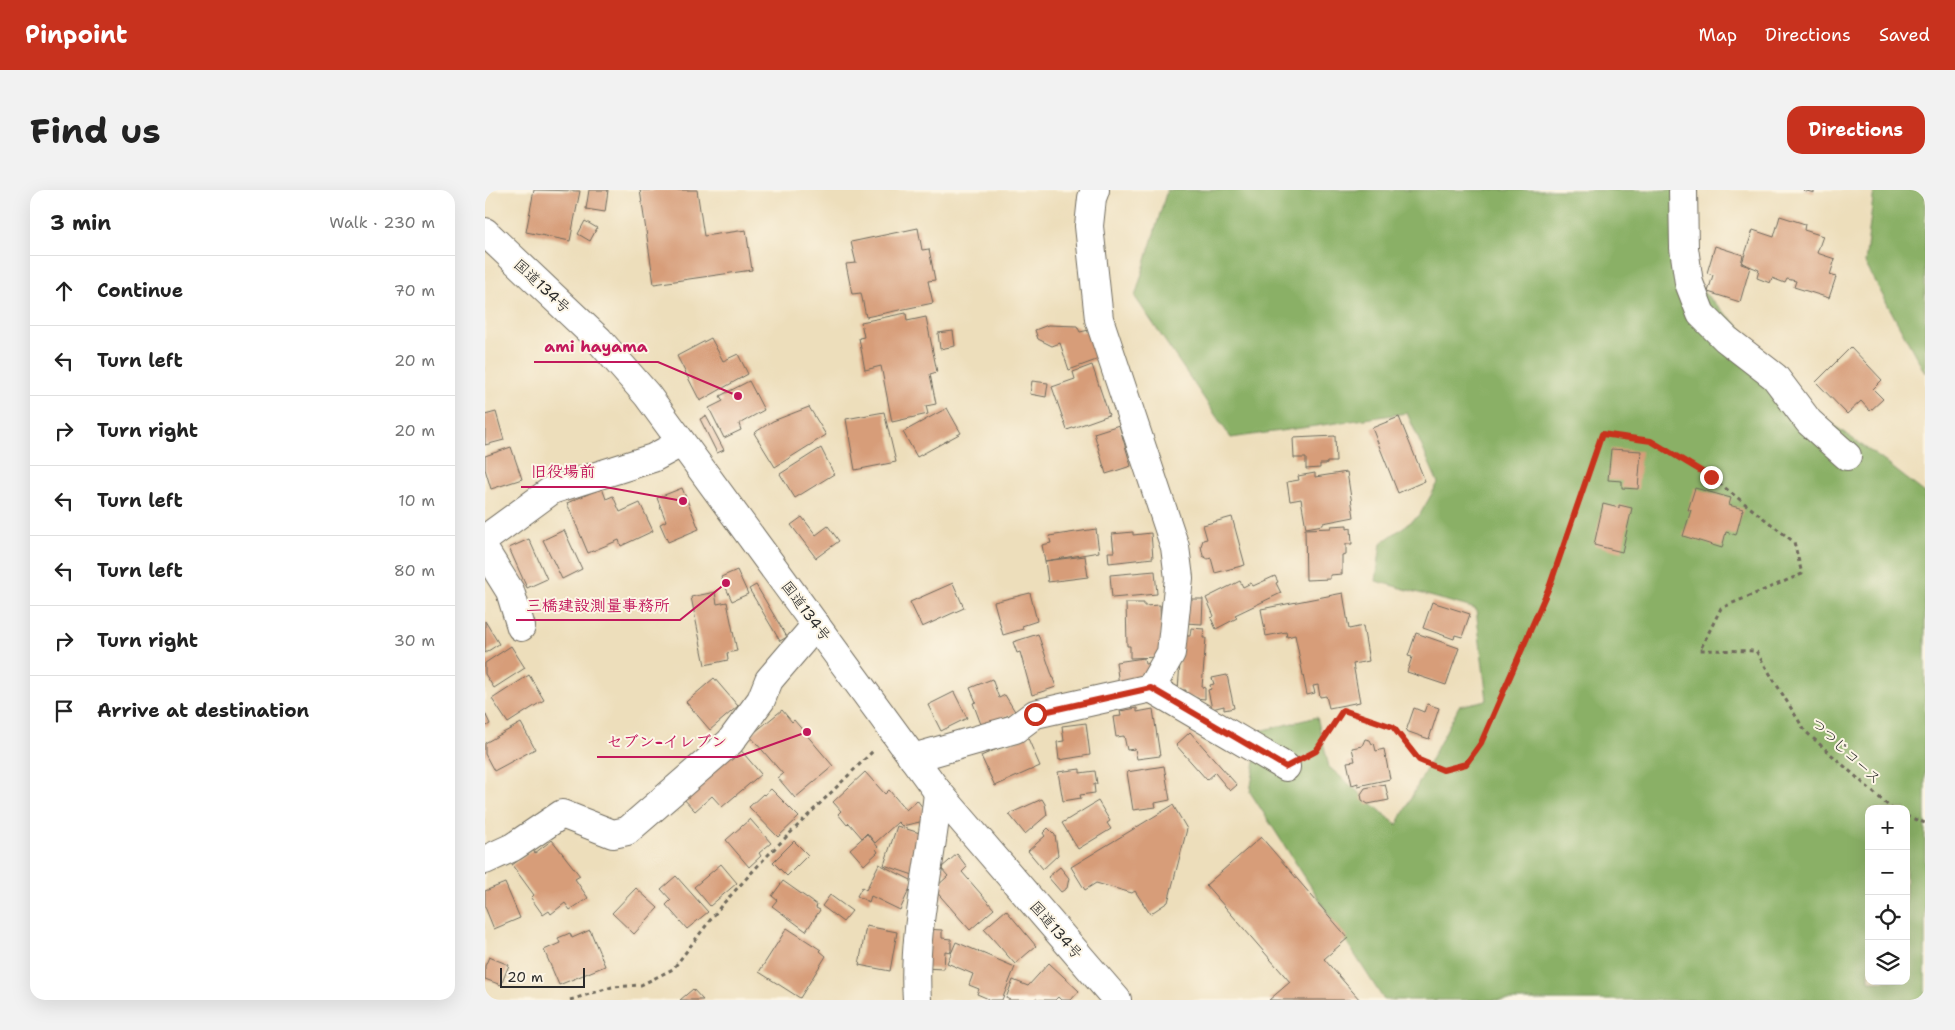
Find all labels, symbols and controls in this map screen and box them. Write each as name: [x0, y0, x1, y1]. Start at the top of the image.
text: Pinpoint: [25, 19, 127, 51]
text: Map: [1699, 23, 1737, 47]
text: Directions: [1765, 23, 1851, 47]
text: Saved: [1879, 23, 1930, 47]
button: Directions: [1787, 106, 1925, 154]
text: Find us: [30, 107, 161, 154]
text: 3 min: [50, 209, 111, 237]
text: Walk · 230 m: [329, 212, 435, 233]
street label: 国道134号: [509, 254, 575, 318]
icon: ahead: [50, 277, 78, 305]
text: Continue: [97, 278, 183, 303]
text: 70 m: [394, 280, 435, 301]
callout: ami hayama: [534, 331, 658, 362]
text: ami hayama: [544, 336, 648, 357]
icon: left: [50, 347, 78, 375]
text: Turn left: [97, 348, 183, 373]
text: 20 m: [394, 350, 435, 371]
icon: right: [50, 417, 78, 445]
text: Turn right: [97, 418, 198, 443]
text: 20 m: [394, 420, 435, 441]
callout: 旧役場前: [521, 456, 605, 487]
text: 旧役場前: [531, 461, 595, 482]
route end: [1700, 466, 1723, 489]
icon: left: [50, 487, 78, 515]
text: Turn left: [97, 488, 183, 513]
text: 10 m: [398, 490, 435, 511]
icon: left: [50, 557, 78, 585]
text: Turn left: [97, 558, 183, 583]
text: 80 m: [394, 560, 435, 581]
street label: 国道134号: [777, 577, 835, 645]
callout: 三橋建設測量事務所: [516, 589, 680, 620]
text: 三橋建設測量事務所: [526, 595, 670, 616]
icon: right: [50, 627, 78, 655]
text: Turn right: [97, 628, 198, 653]
text: 30 m: [394, 630, 435, 651]
icon: arrive: [50, 697, 78, 725]
text: Arrive at destination: [97, 698, 309, 723]
route start: [1024, 703, 1047, 726]
street label: つつじコース: [1807, 713, 1885, 789]
callout: セブン-イレブン: [597, 726, 737, 757]
text: セブン-イレブン: [607, 731, 727, 752]
map controls: [1865, 805, 1910, 985]
button: +: [1865, 805, 1910, 850]
button: −: [1865, 850, 1910, 895]
button: locate: [1865, 895, 1910, 940]
street label: 国道134号: [1025, 897, 1087, 963]
button: layers: [1865, 940, 1910, 985]
scale bar: [500, 965, 585, 988]
text: 20 m: [507, 968, 543, 986]

